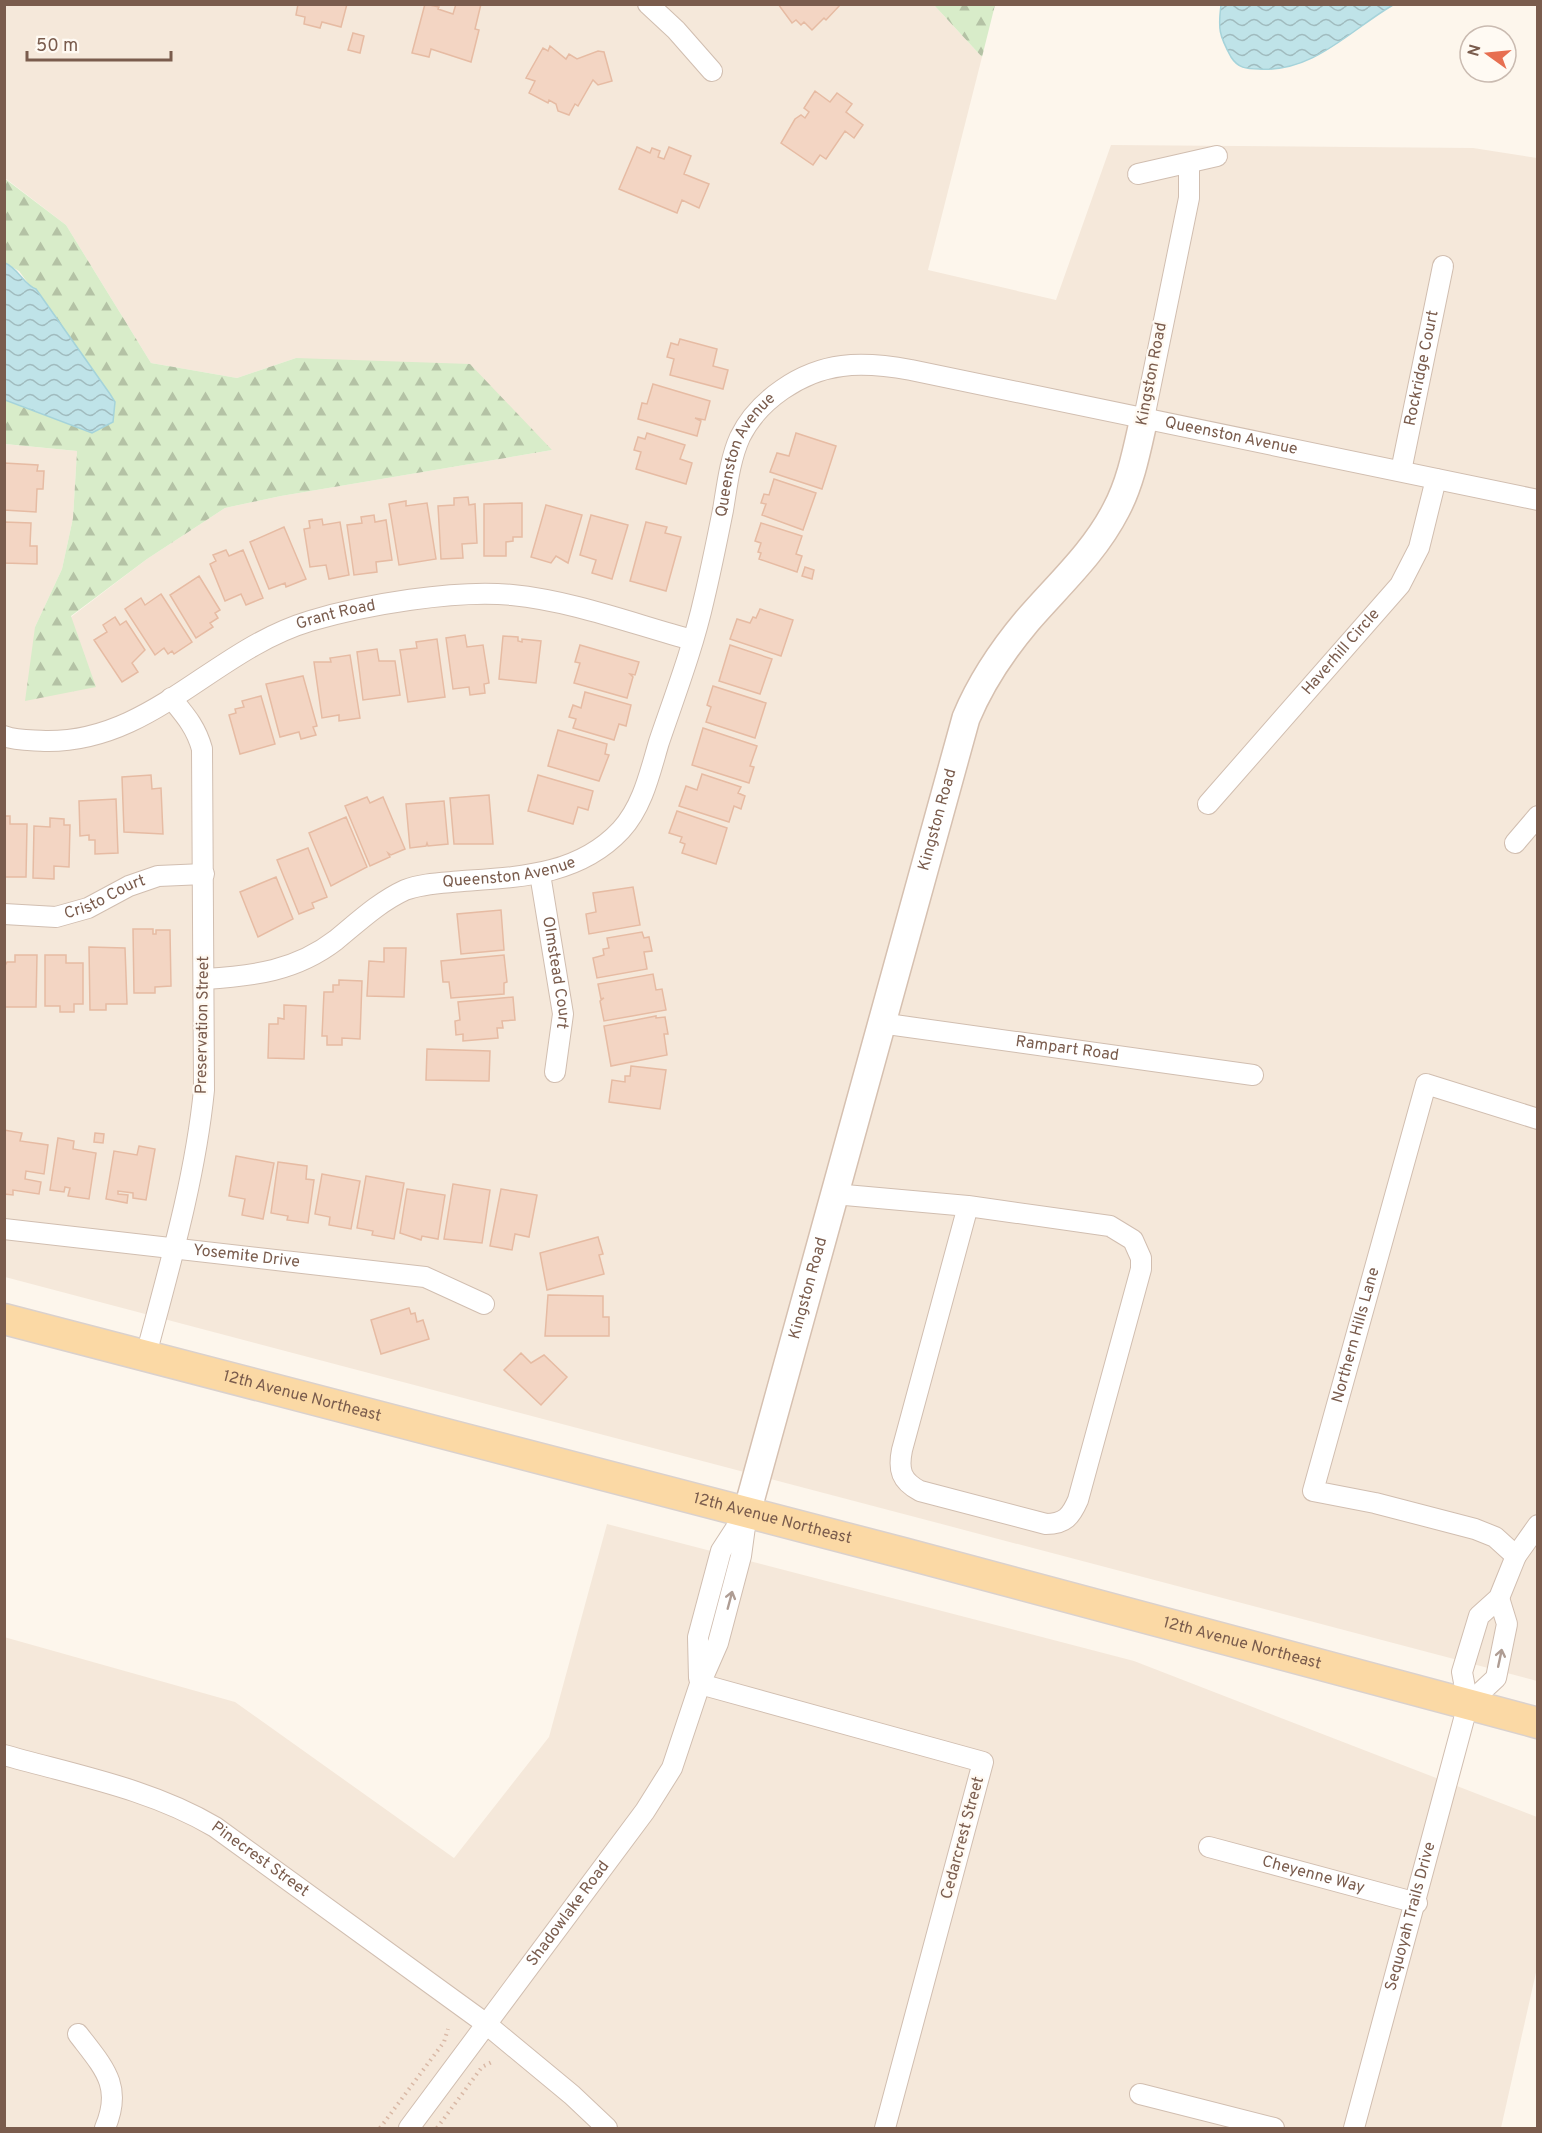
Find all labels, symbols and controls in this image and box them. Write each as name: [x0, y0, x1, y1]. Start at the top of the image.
scale bar: [27, 24, 171, 62]
north arrow: [1458, 24, 1518, 84]
text: 50 m: [36, 35, 78, 58]
text: N: [1464, 42, 1487, 59]
street label: Rockridge Court: [1400, 309, 1444, 428]
street label: Kingston Road: [1132, 321, 1172, 427]
street label: Queenston Avenue: [712, 389, 780, 519]
street label: Queenston Avenue: [1163, 413, 1299, 460]
street label: Grant Road: [294, 596, 377, 635]
street label: Haverhill Circle: [1298, 605, 1384, 700]
street label: Kingston Road: [914, 767, 961, 873]
street label: Queenston Avenue: [442, 853, 579, 893]
street label: Cristo Court: [62, 871, 148, 924]
street label: Olmstead Court: [537, 915, 573, 1030]
street label: Preservation Street: [192, 956, 214, 1094]
street label: Rampart Road: [1014, 1032, 1120, 1066]
street label: Kingston Road: [785, 1235, 832, 1342]
street label: Yosemite Drive: [192, 1241, 301, 1273]
street label: Northern Hills Lane: [1328, 1265, 1385, 1405]
street label: 12th Avenue Northeast: [221, 1366, 383, 1427]
street label: 12th Avenue Northeast: [691, 1489, 854, 1549]
one-way arrow: [724, 1590, 736, 1609]
street label: 12th Avenue Northeast: [1161, 1613, 1323, 1675]
one-way arrow: [1495, 1649, 1506, 1669]
street label: Cedarcrest Street: [937, 1774, 989, 1902]
street label: Pinecrest Street: [207, 1817, 313, 1902]
street label: Sequoyah Trails Drive: [1381, 1840, 1440, 1993]
street label: Cheyenne Way: [1260, 1852, 1367, 1898]
street label: Shadowlake Road: [523, 1857, 614, 1971]

